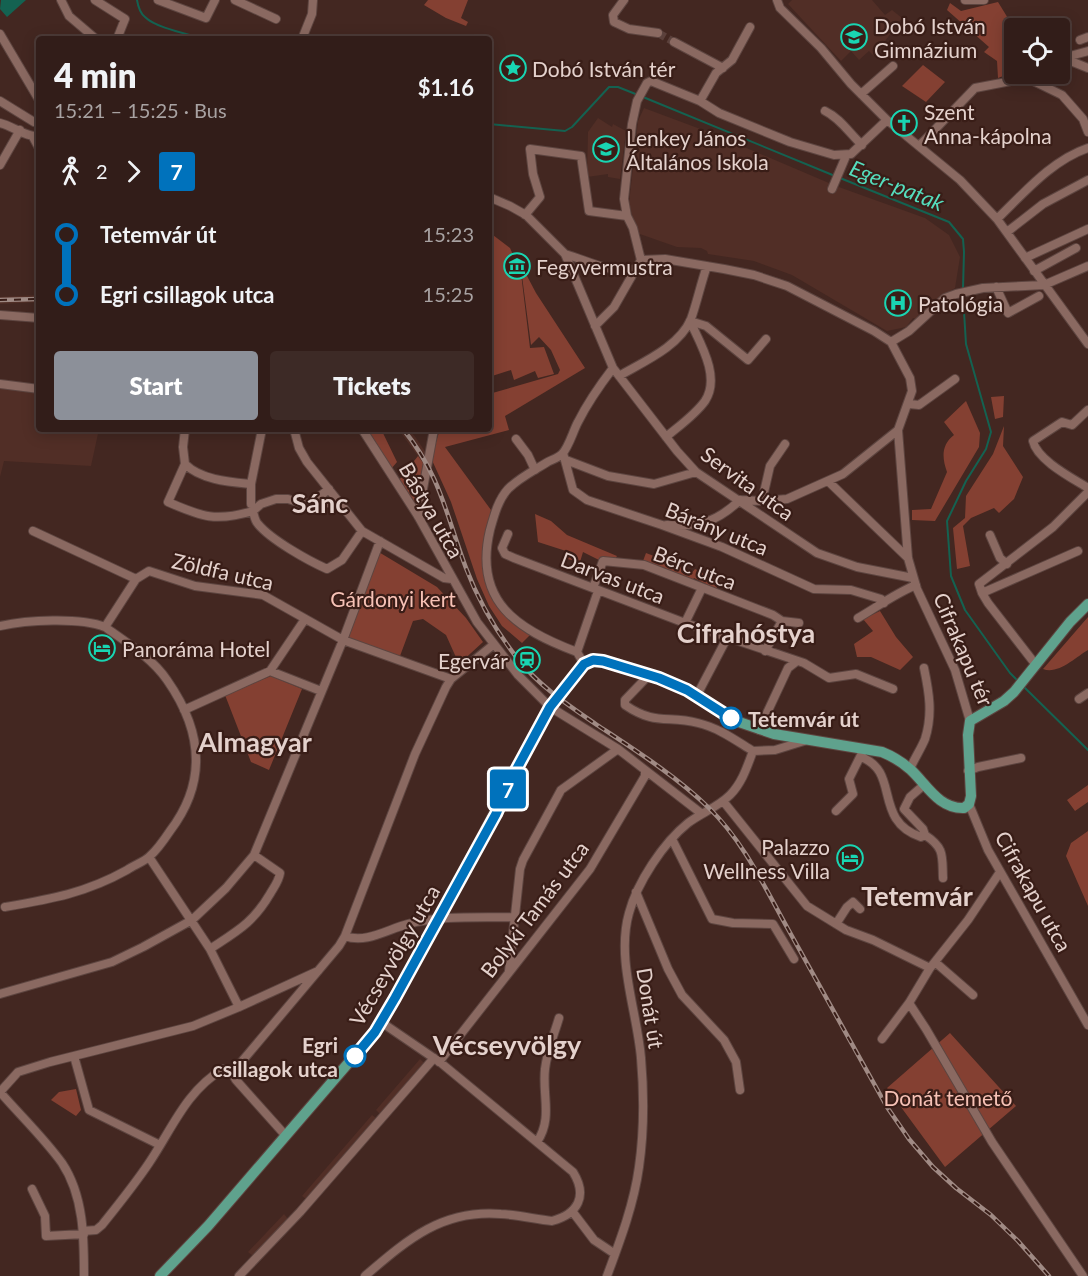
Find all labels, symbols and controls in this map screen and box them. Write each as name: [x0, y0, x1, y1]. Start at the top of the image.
place label: Dobó István Gimnázium: [874, 13, 986, 62]
map controls: [1004, 18, 1070, 84]
button: locate: [1004, 18, 1070, 84]
school or university icon: Dobó István Gimnázium: [839, 22, 869, 52]
place icon: Dobó István tér: [498, 53, 528, 83]
text: 4 min: [54, 55, 136, 95]
place label: Dobó István tér: [532, 56, 676, 81]
text: $1.16: [418, 74, 474, 101]
text: 15:21 – 15:25 · Bus: [54, 98, 227, 122]
place label: Szent Anna-kápolna: [924, 99, 1052, 148]
church icon: Szent Anna-kápolna: [889, 108, 919, 138]
place label: Lenkey János Általános Iskola: [626, 125, 769, 174]
school or university icon: Lenkey János Általános Iskola: [591, 134, 621, 164]
water label: Eger-patak: [846, 154, 949, 216]
icon: walk: [54, 155, 87, 188]
icon: forward: [117, 155, 150, 188]
text: 2: [96, 159, 108, 183]
text: 7: [171, 159, 183, 184]
text: Tetemvár út: [100, 221, 216, 248]
text: 15:23: [423, 222, 474, 246]
museum icon: Fegyvermustra: [502, 251, 532, 281]
place label: Fegyvermustra: [536, 254, 673, 279]
text: Egri csillagok utca: [100, 281, 275, 308]
text: 15:25: [423, 282, 474, 306]
hospital icon: Patológia: [883, 288, 913, 318]
place label: Patológia: [918, 291, 1003, 316]
button: Start: [54, 351, 258, 420]
button: Tickets: [270, 351, 474, 420]
street label: Servita utca: [697, 441, 799, 525]
street label: Bástya utca: [395, 458, 469, 562]
district label: Sánc: [292, 486, 348, 519]
street label: Bárány utca: [662, 496, 772, 560]
street label: Bérc utca: [650, 540, 740, 594]
street label: Darvas utca: [558, 546, 668, 608]
street label: Zöldfa utca: [170, 547, 276, 595]
park label: Gárdonyi kert: [330, 586, 456, 611]
street label: Cifrakapu tér: [929, 589, 999, 710]
district label: Cifrahóstya: [677, 616, 815, 649]
hotel icon: Panoráma Hotel: [87, 633, 117, 663]
place label: Panoráma Hotel: [122, 636, 270, 661]
station icon: Egervár: [512, 645, 542, 675]
place label: Egervár: [438, 648, 508, 673]
place label: Tetemvár út: [748, 706, 859, 731]
marker: Tetemvár út: [720, 707, 742, 729]
district label: Almagyar: [197, 725, 312, 758]
line badge: 7: [488, 770, 528, 808]
text: 7: [502, 777, 514, 802]
street label: Cifrakapu utca: [991, 826, 1077, 956]
place label: Palazzo Wellness Villa: [703, 834, 830, 883]
street label: Bolyki Tamás utca: [475, 836, 593, 982]
hotel icon: Palazzo Wellness Villa: [835, 843, 865, 873]
district label: Tetemvár: [861, 879, 973, 912]
street label: Vécseyvölgy utca: [344, 880, 444, 1030]
street label: Donát út: [632, 966, 670, 1051]
district label: Vécseyvölgy: [432, 1028, 582, 1061]
place label: Egri csillagok utca: [213, 1032, 338, 1081]
marker: Egri csillagok utca: [344, 1045, 366, 1067]
park label: Donát temető: [884, 1085, 1013, 1110]

